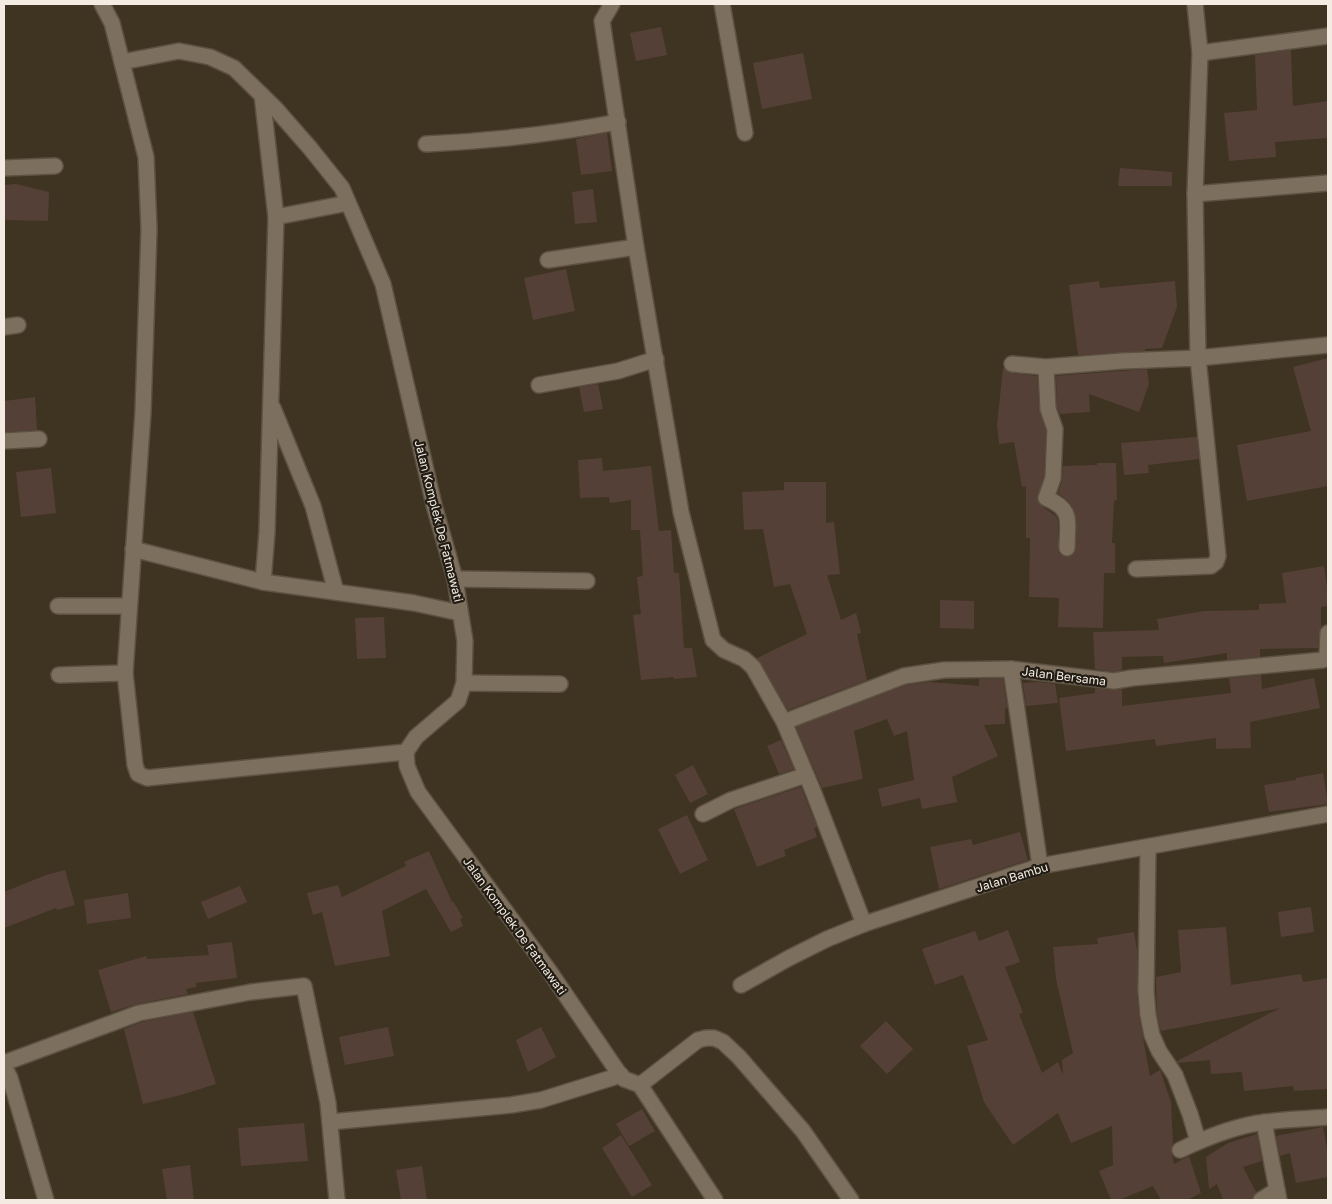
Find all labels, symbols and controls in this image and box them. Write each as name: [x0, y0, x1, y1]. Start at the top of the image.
street label: Jalan Komplek De Fatmawati: [412, 438, 466, 604]
street label: Jalan Bersama: [1021, 663, 1107, 689]
street label: Jalan Komplek De Fatmawati: [460, 854, 570, 998]
street label: Jalan Bambu: [974, 859, 1050, 895]

